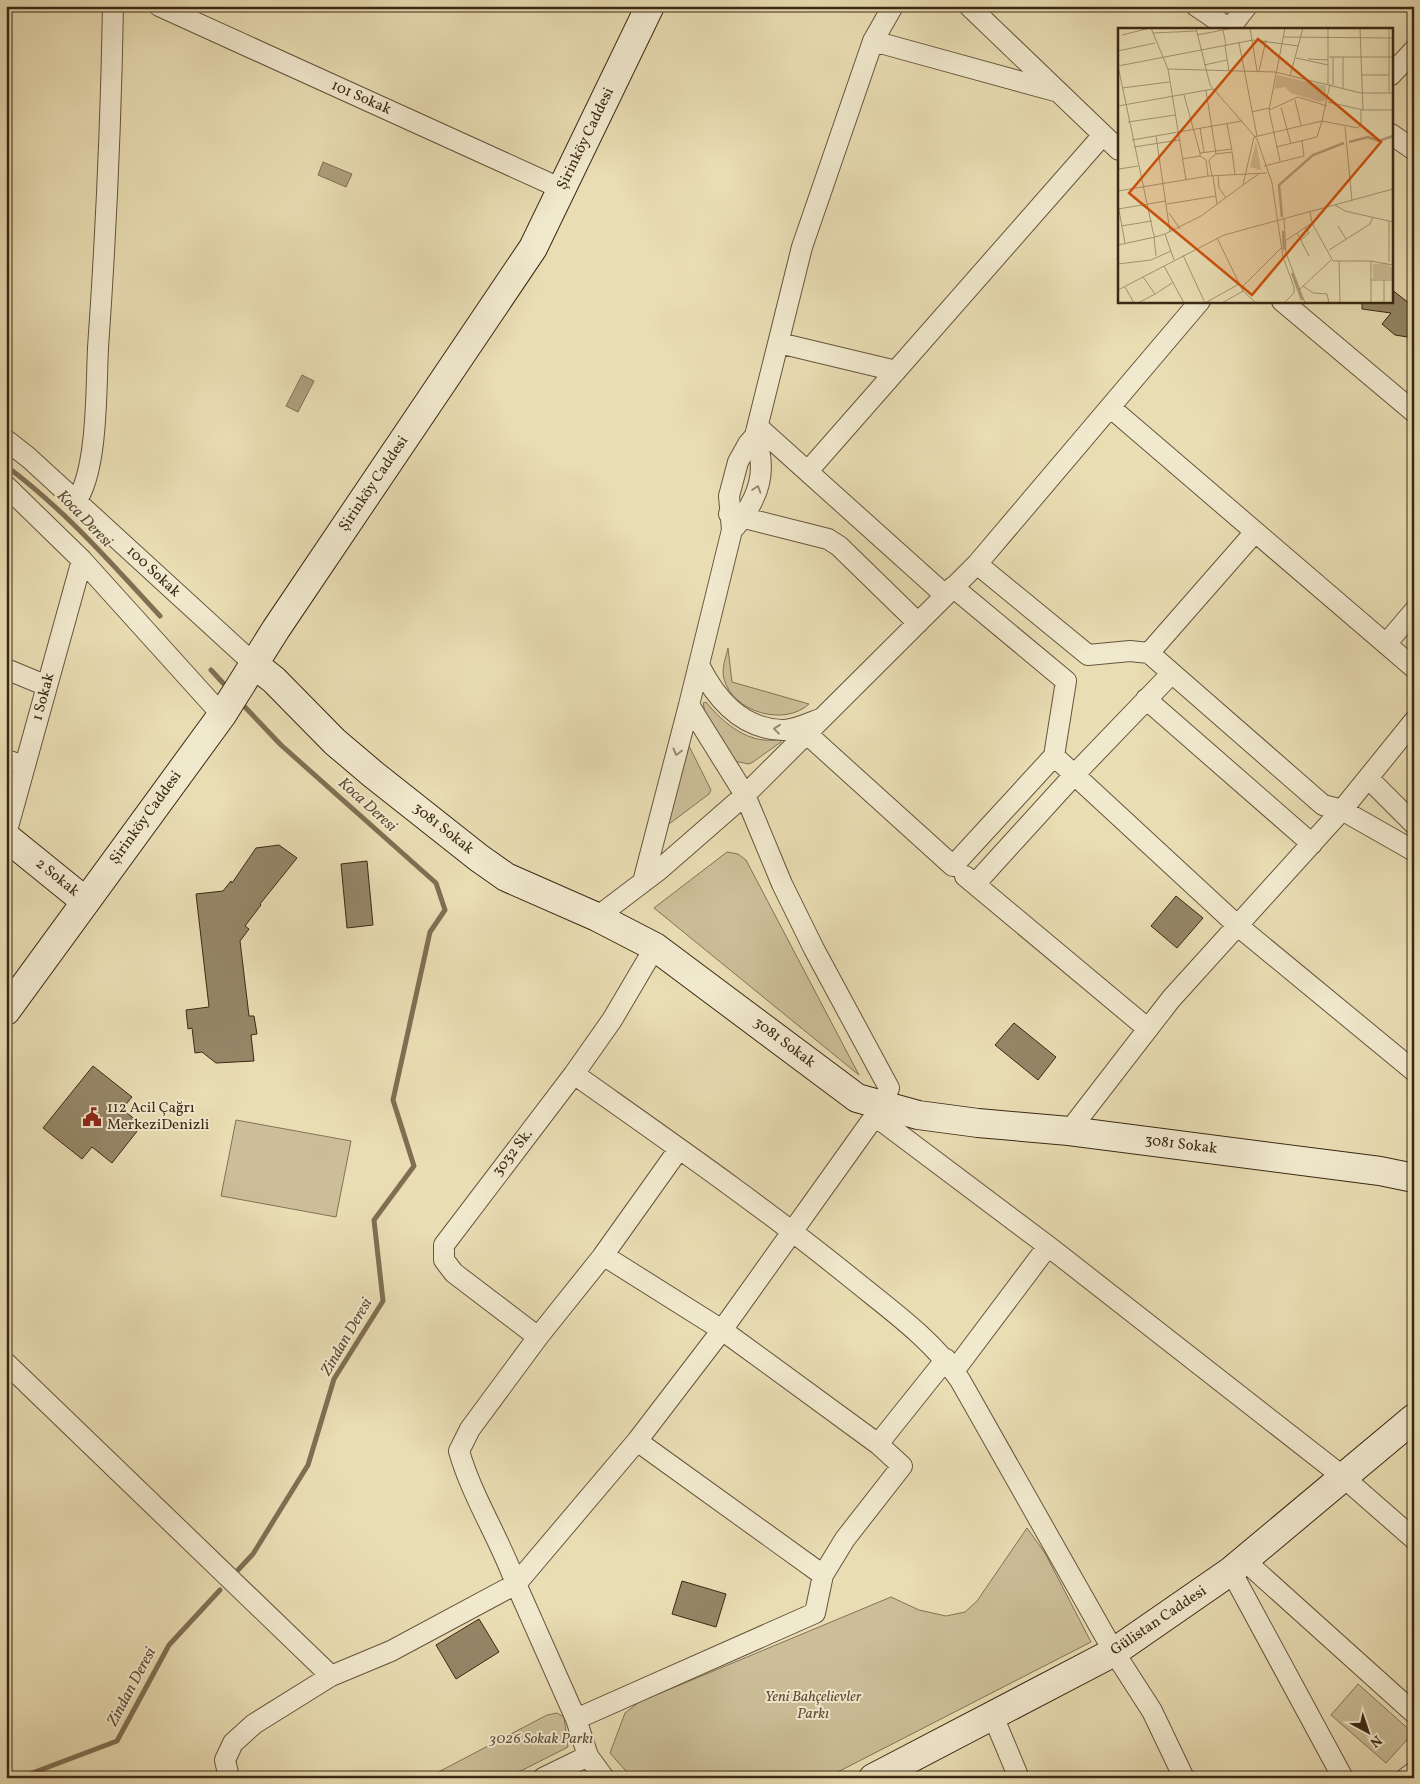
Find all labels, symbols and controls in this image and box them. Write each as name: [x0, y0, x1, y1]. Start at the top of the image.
inset map: [1118, 28, 1392, 302]
street label: 101 Sokak: [328, 75, 394, 121]
street label: Şirinköy Caddesi: [552, 84, 620, 194]
street label: Şirinköy Caddesi: [334, 432, 414, 536]
water label: Koca Deresi: [51, 485, 118, 553]
one-way arrow: [751, 485, 761, 494]
street label: 100 Sokak: [121, 541, 185, 603]
street label: 1 Sokak: [28, 671, 60, 723]
one-way arrow: [773, 724, 782, 734]
one-way arrow: [672, 748, 683, 757]
street label: Şirinköy Caddesi: [105, 767, 187, 869]
water label: Koca Deresi: [333, 773, 402, 838]
street label: 3081 Sokak: [408, 798, 478, 860]
street label: 2 Sokak: [31, 854, 83, 902]
street label: 3081 Sokak: [749, 1013, 819, 1073]
place label: 112 Acil Çağrı MerkeziDenizli: [107, 1098, 209, 1136]
public building icon: 112 Acil Çağrı MerkeziDenizli: [81, 1106, 103, 1128]
street label: 3032 Sk.: [488, 1125, 538, 1181]
street label: 3081 Sokak: [1144, 1130, 1218, 1160]
water label: Zindan Deresi: [316, 1293, 379, 1381]
street label: Gülistan Caddesi: [1107, 1581, 1211, 1661]
water label: Zindan Deresi: [102, 1643, 162, 1731]
park label: Yeni Bahçelievler Parkı: [765, 1687, 862, 1725]
north arrow: [1342, 1706, 1392, 1756]
park label: 3026 Sokak Parkı: [488, 1729, 593, 1750]
text: N: [1365, 1730, 1385, 1751]

